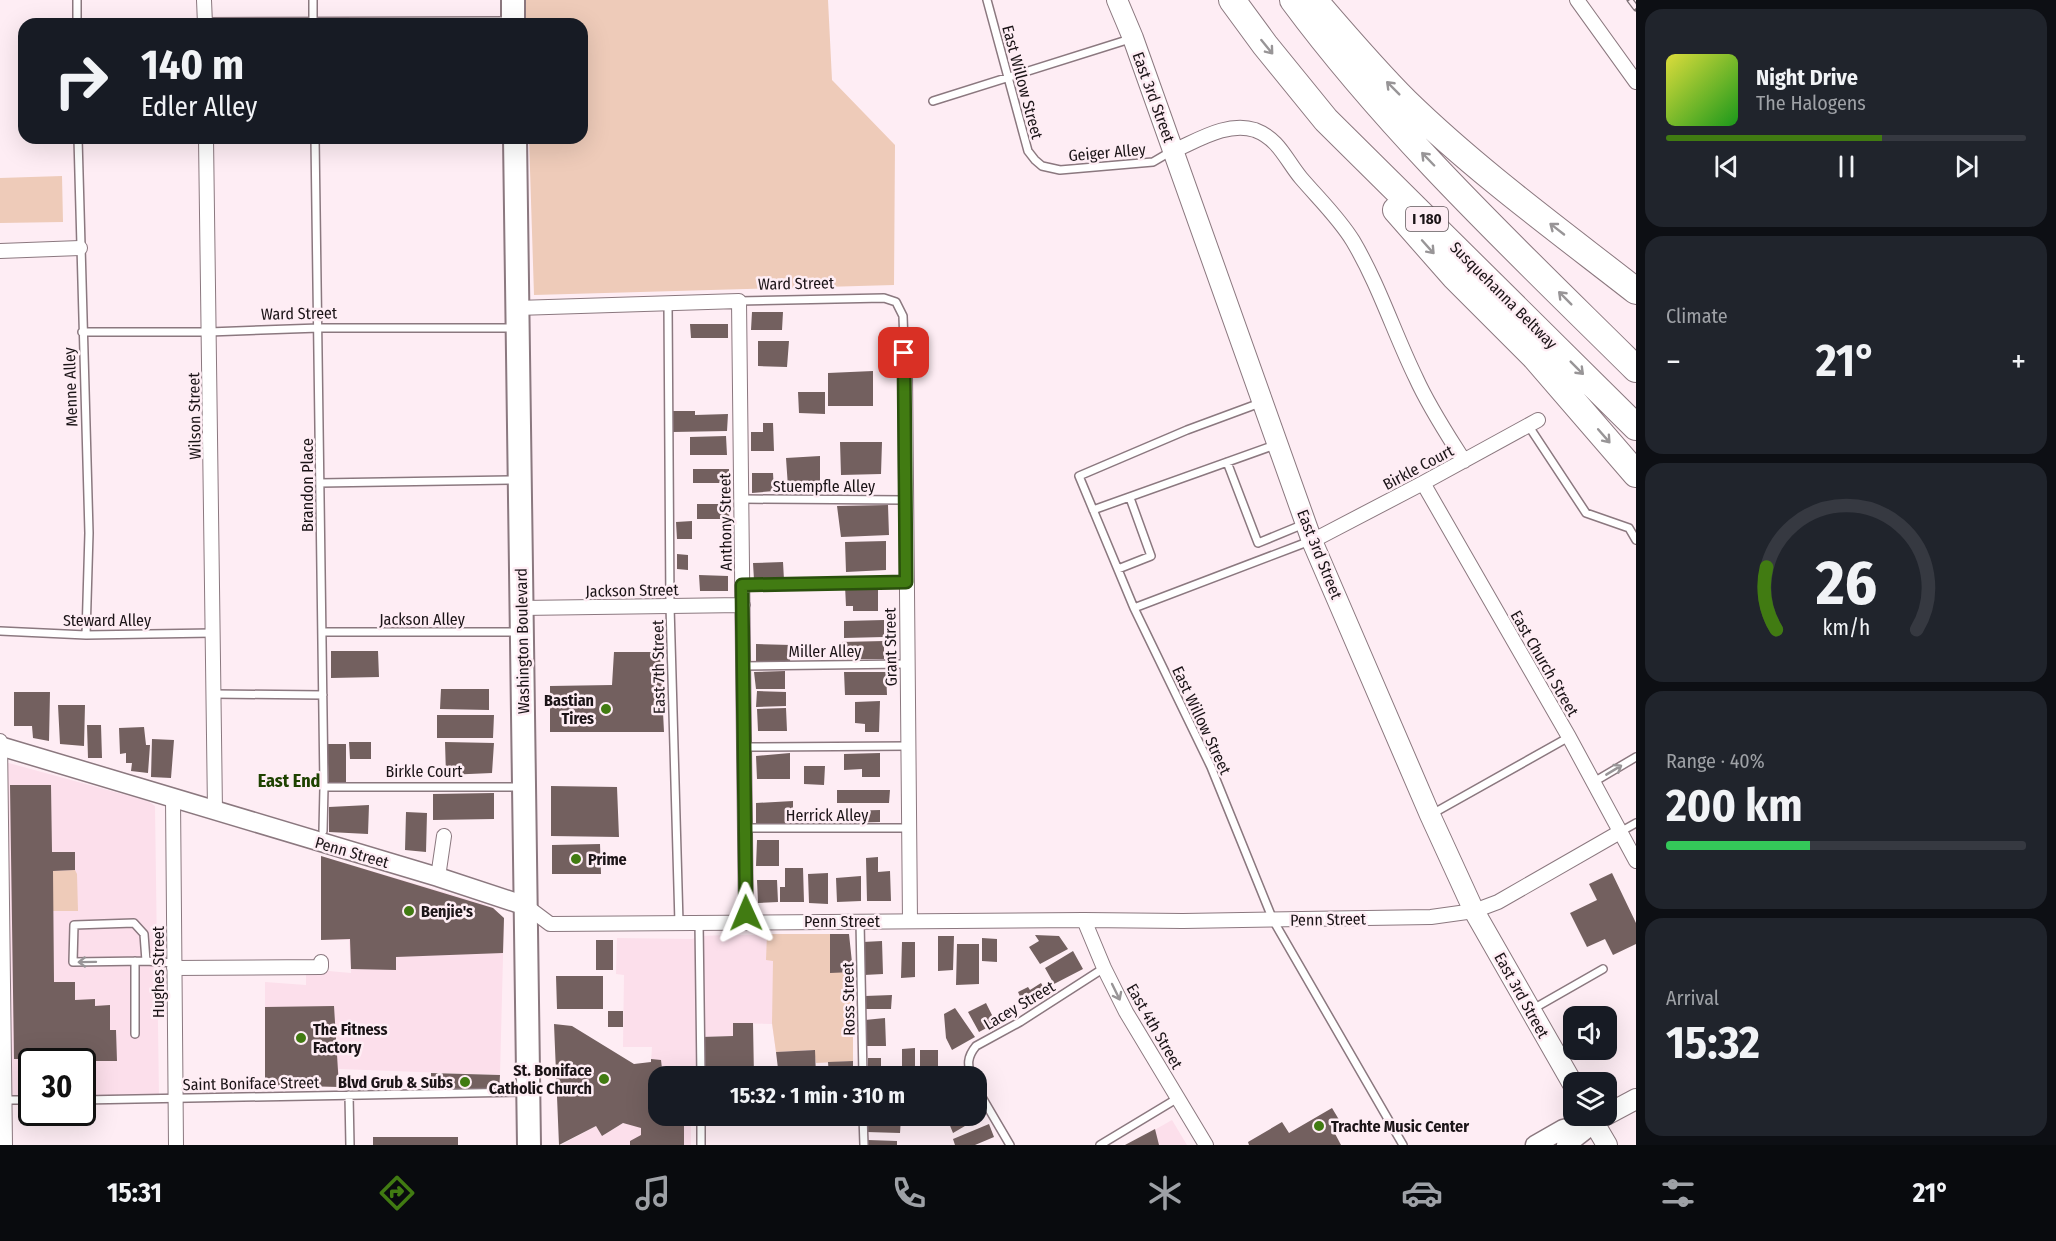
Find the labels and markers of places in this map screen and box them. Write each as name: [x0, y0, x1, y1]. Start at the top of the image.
pin: [878, 327, 929, 378]
place label: Bastian Tires: [544, 691, 594, 728]
marker: Bastian Tires: [599, 702, 613, 716]
place label: Prime: [588, 850, 627, 869]
marker: Prime: [569, 852, 583, 866]
place label: Benjie's: [421, 902, 473, 921]
marker: Benjie's: [402, 904, 416, 918]
place label: The Fitness Factory: [313, 1020, 388, 1057]
marker: The Fitness Factory: [294, 1031, 308, 1045]
place label: St. Boniface Catholic Church: [489, 1061, 592, 1098]
marker: St. Boniface Catholic Church: [597, 1072, 611, 1086]
place label: Blvd Grub & Subs: [338, 1073, 453, 1092]
marker: Blvd Grub & Subs: [458, 1075, 472, 1089]
place label: Trachte Music Center: [1331, 1117, 1469, 1136]
marker: Trachte Music Center: [1312, 1119, 1326, 1133]

